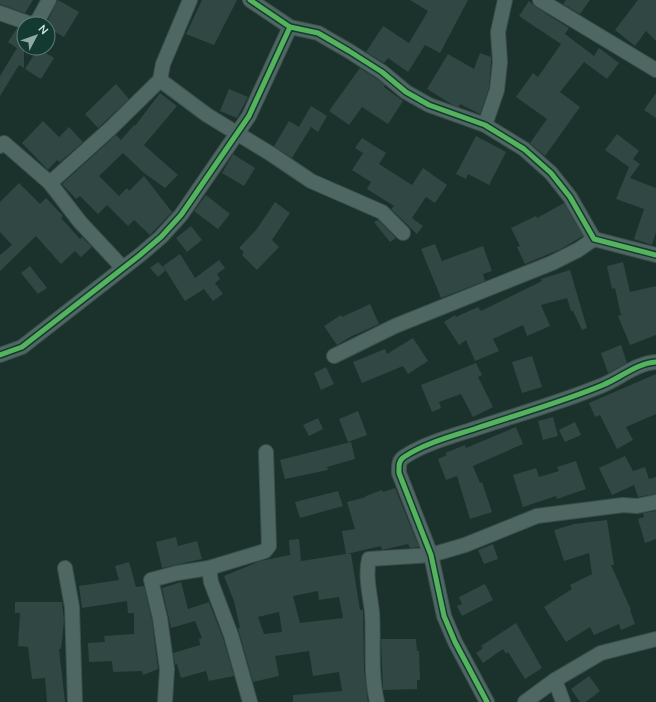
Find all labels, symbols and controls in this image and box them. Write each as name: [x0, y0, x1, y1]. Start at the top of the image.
north arrow: [16, 16, 56, 56]
text: N: [35, 22, 52, 38]

